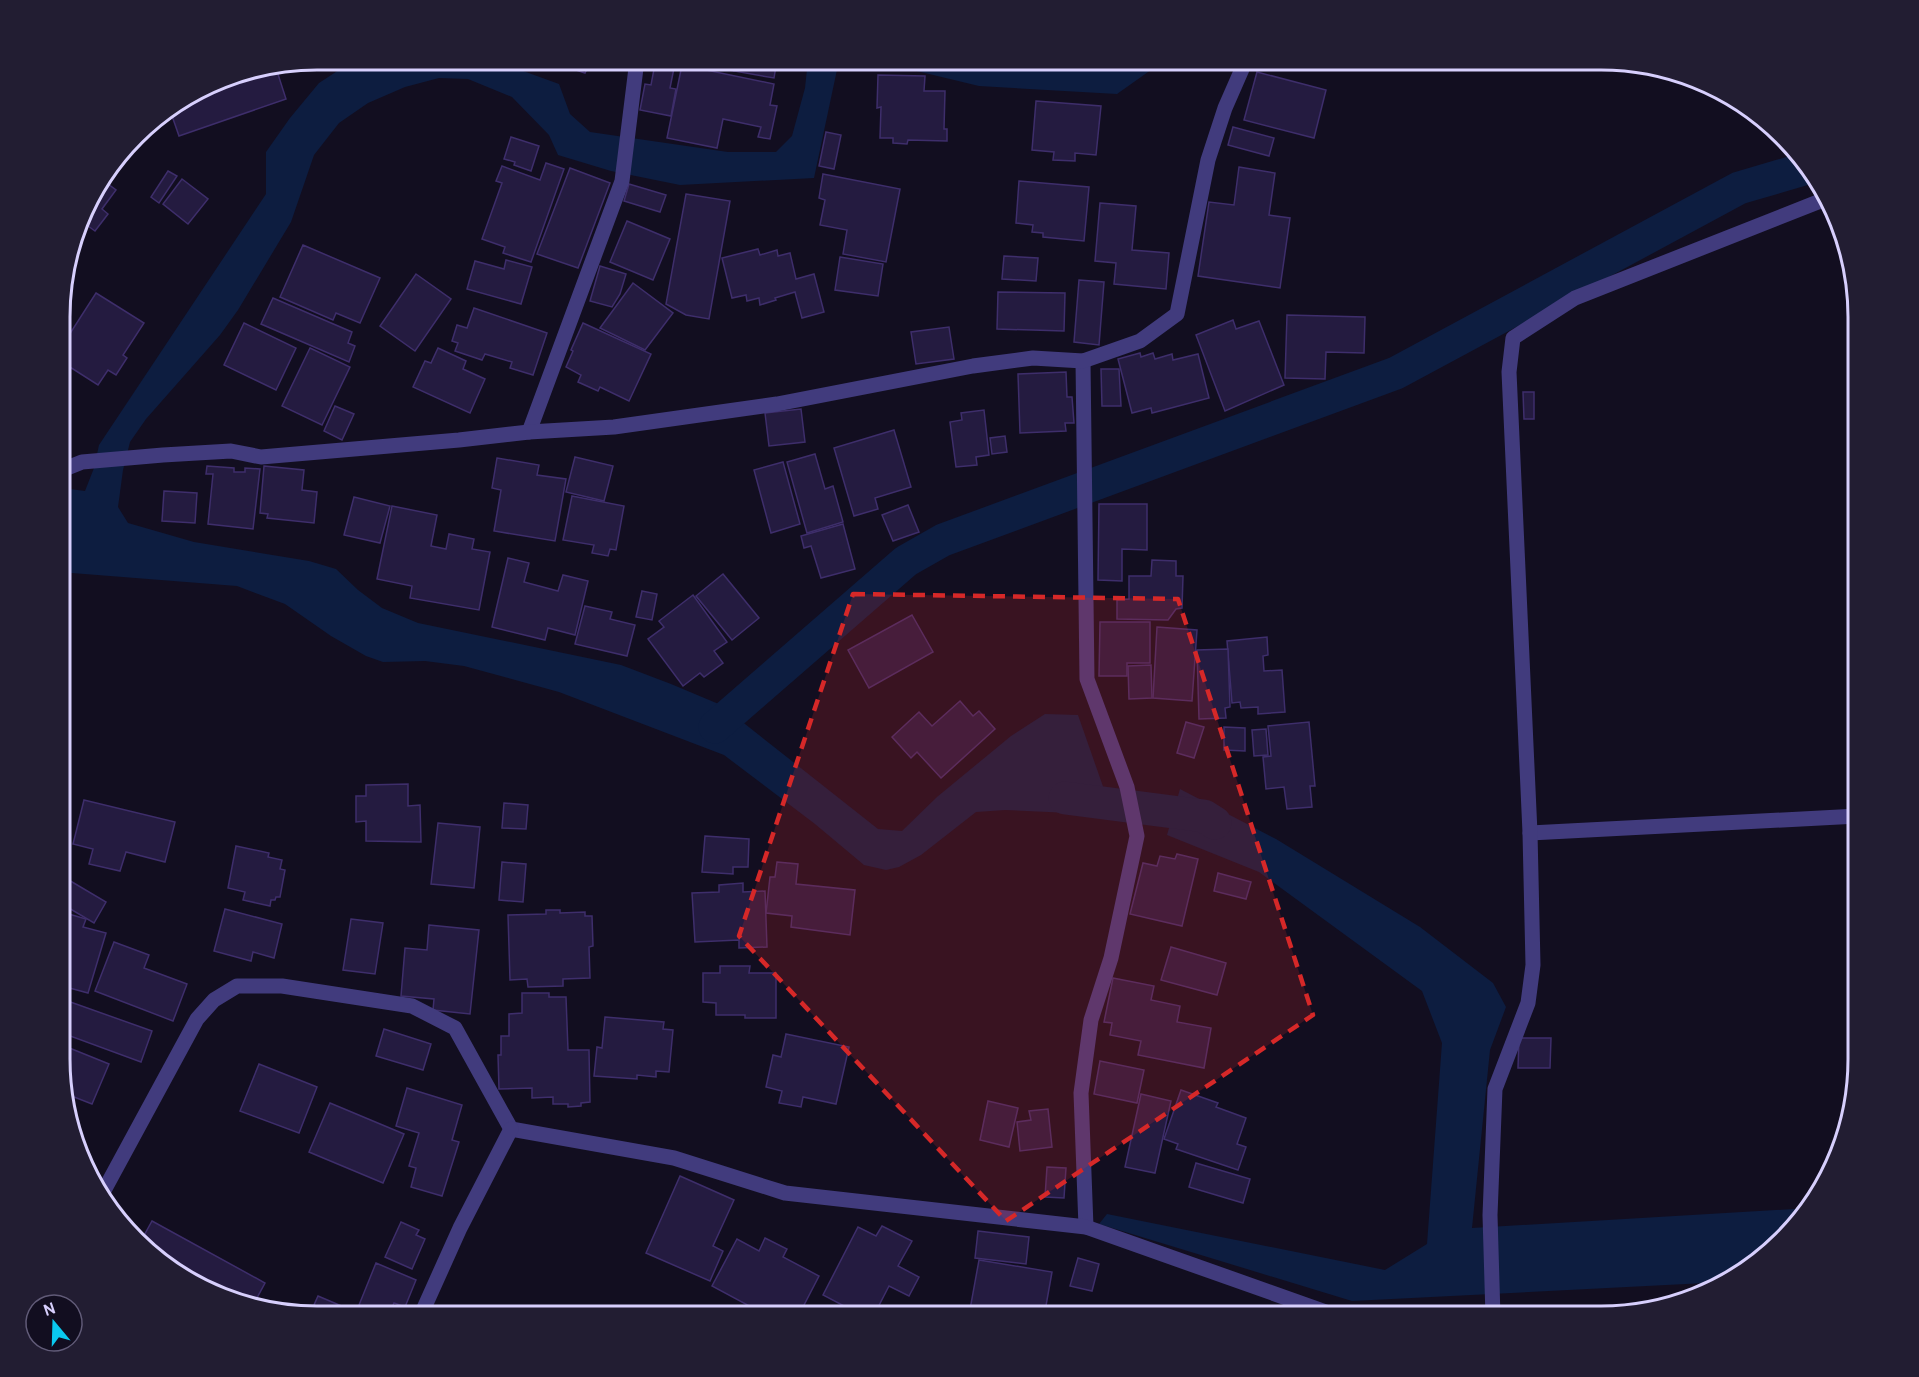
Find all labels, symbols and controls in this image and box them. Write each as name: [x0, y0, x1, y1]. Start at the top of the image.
north arrow: [24, 1293, 84, 1353]
text: N: [41, 1299, 58, 1322]

